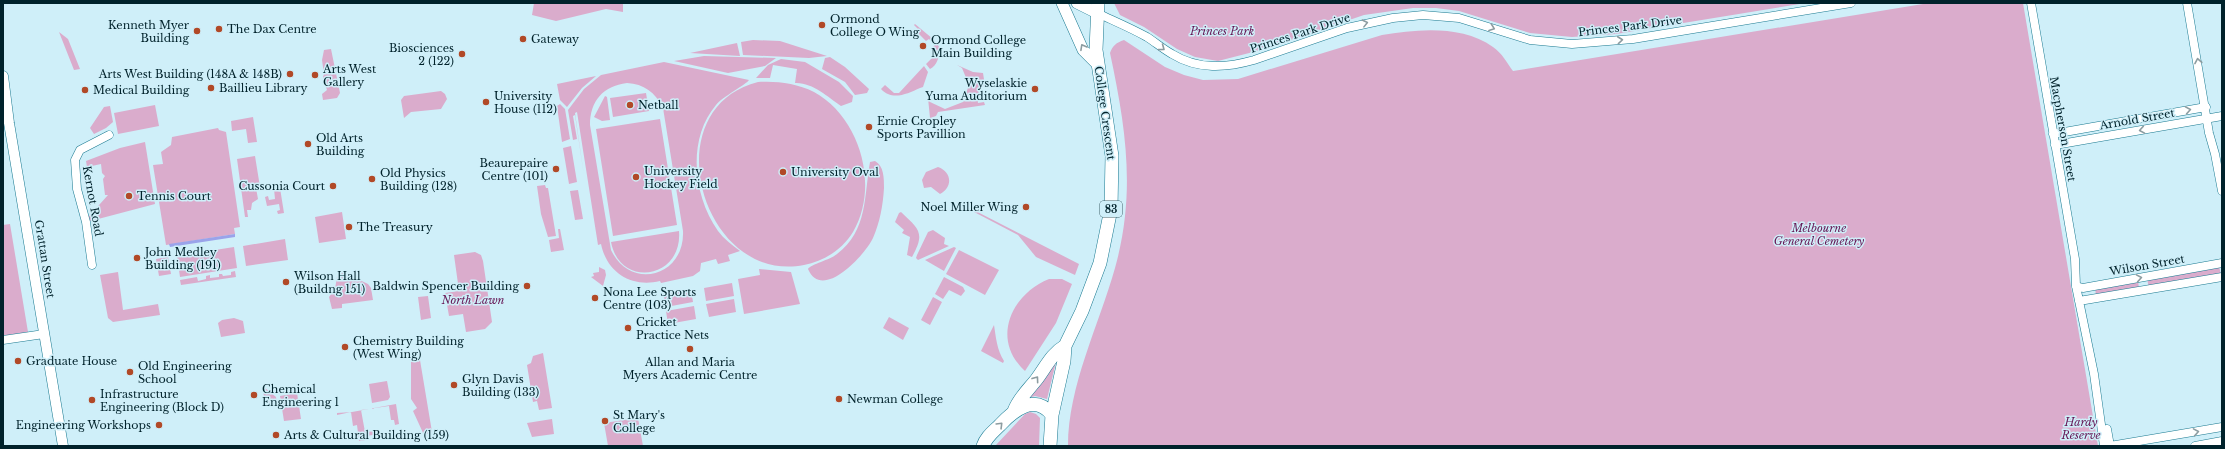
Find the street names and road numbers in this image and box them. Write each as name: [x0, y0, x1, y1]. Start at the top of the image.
street label: Princes Park Drive: [1248, 10, 1352, 56]
street label: Princes Park Drive: [1577, 13, 1683, 39]
street label: College Crescent: [1091, 65, 1119, 162]
street label: Macpherson Street: [2047, 75, 2079, 184]
street label: Arnold Street: [2097, 105, 2176, 133]
street label: Kernot Road: [80, 165, 106, 238]
road number: 83: [1100, 201, 1122, 217]
street label: Grattan Street: [32, 219, 58, 300]
street label: Wilson Street: [2107, 251, 2187, 279]

